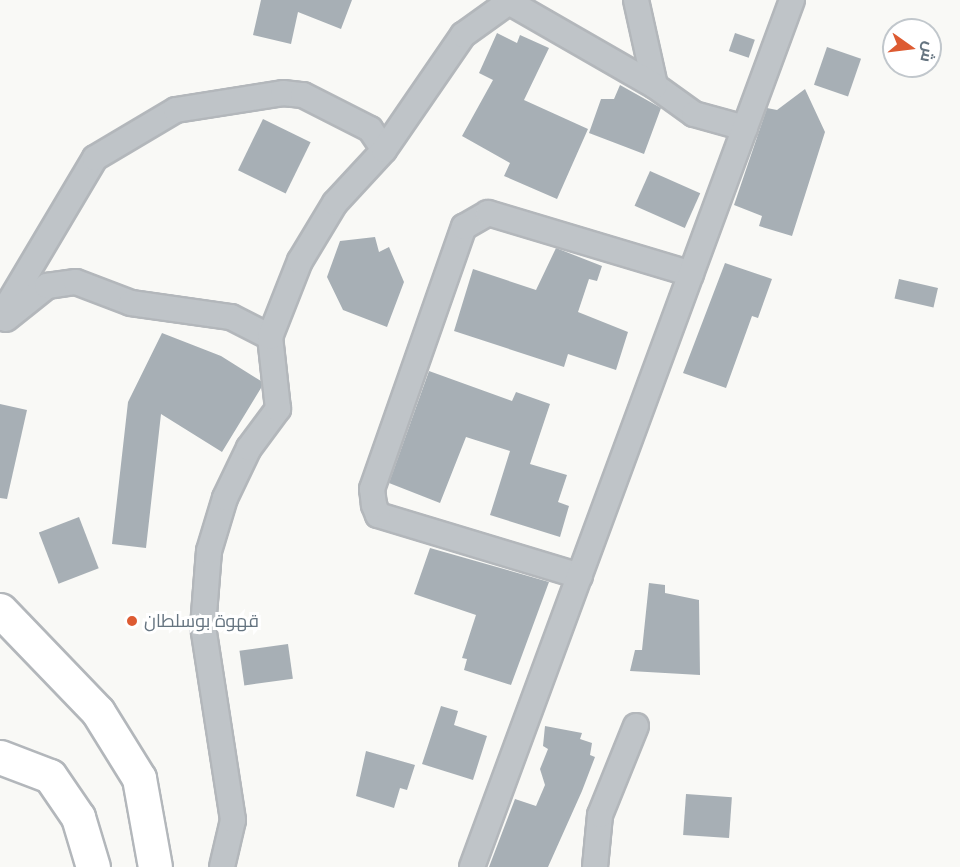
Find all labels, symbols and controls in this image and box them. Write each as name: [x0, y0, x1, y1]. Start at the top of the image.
north arrow: [882, 18, 942, 78]
text: ش: [915, 39, 940, 64]
place label: قهوة بوسلطان: [144, 610, 259, 632]
marker: قهوة بوسلطان: [125, 614, 139, 628]

